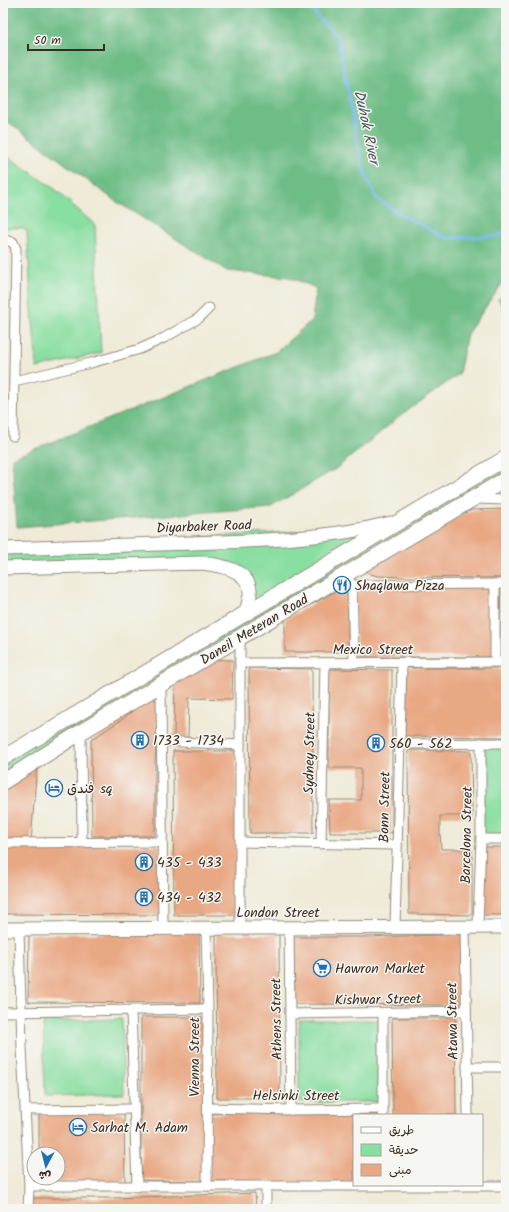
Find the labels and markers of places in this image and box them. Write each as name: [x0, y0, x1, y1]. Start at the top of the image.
restaurant icon: Shaqlawa Pizza: [332, 575, 352, 595]
place label: Shaqlawa Pizza: [355, 575, 445, 597]
building icon: 1733 - 1734: [130, 730, 150, 750]
place label: 1733 - 1734: [153, 730, 224, 752]
building icon: 560 - 562: [366, 733, 386, 753]
place label: 560 - 562: [389, 733, 452, 755]
hotel icon: فندق sq: [44, 778, 64, 798]
place label: فندق sq: [67, 778, 113, 800]
building icon: 435 - 433: [134, 852, 154, 872]
place label: 435 - 433: [157, 852, 222, 874]
building icon: 434 - 432: [134, 887, 154, 907]
place label: 434 - 432: [157, 887, 222, 909]
supermarket icon: Hawron Market: [312, 958, 332, 978]
place label: Hawron Market: [335, 958, 426, 980]
hotel icon: Sarhat M. Adam: [68, 1117, 88, 1137]
place label: Sarhat M. Adam: [91, 1117, 188, 1139]

